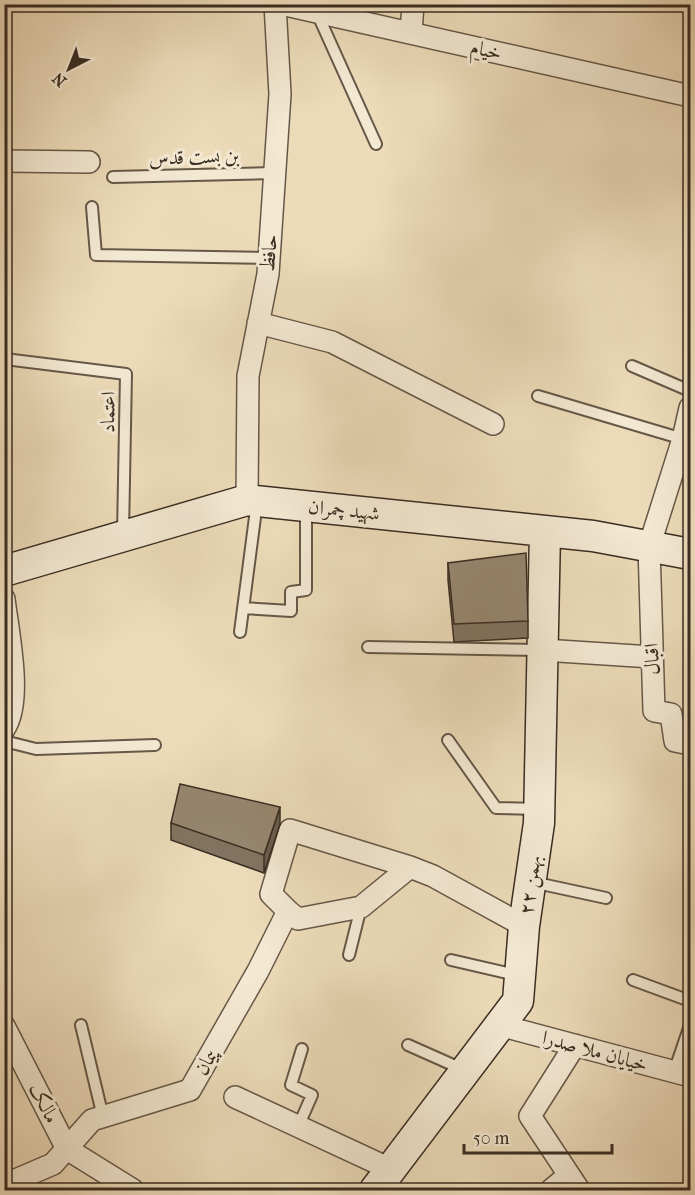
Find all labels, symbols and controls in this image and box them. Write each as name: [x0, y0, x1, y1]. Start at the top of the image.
street label: خیام: [467, 35, 504, 71]
north arrow: [39, 39, 99, 99]
text: N: [48, 68, 70, 91]
street label: بن بست قدس: [148, 144, 240, 170]
street label: حافظ: [256, 233, 282, 273]
street label: اعتماد: [96, 391, 120, 433]
street label: شهید چمران: [307, 495, 381, 526]
street label: اقبال: [640, 643, 664, 675]
street label: ۲۲ بهمن: [514, 854, 548, 917]
street label: خیایان ملا صدرا: [539, 1026, 650, 1077]
street label: پیمان: [190, 1043, 223, 1079]
street label: مالک: [24, 1079, 64, 1127]
scale bar: [464, 1117, 612, 1155]
text: 50 m: [473, 1128, 510, 1149]

